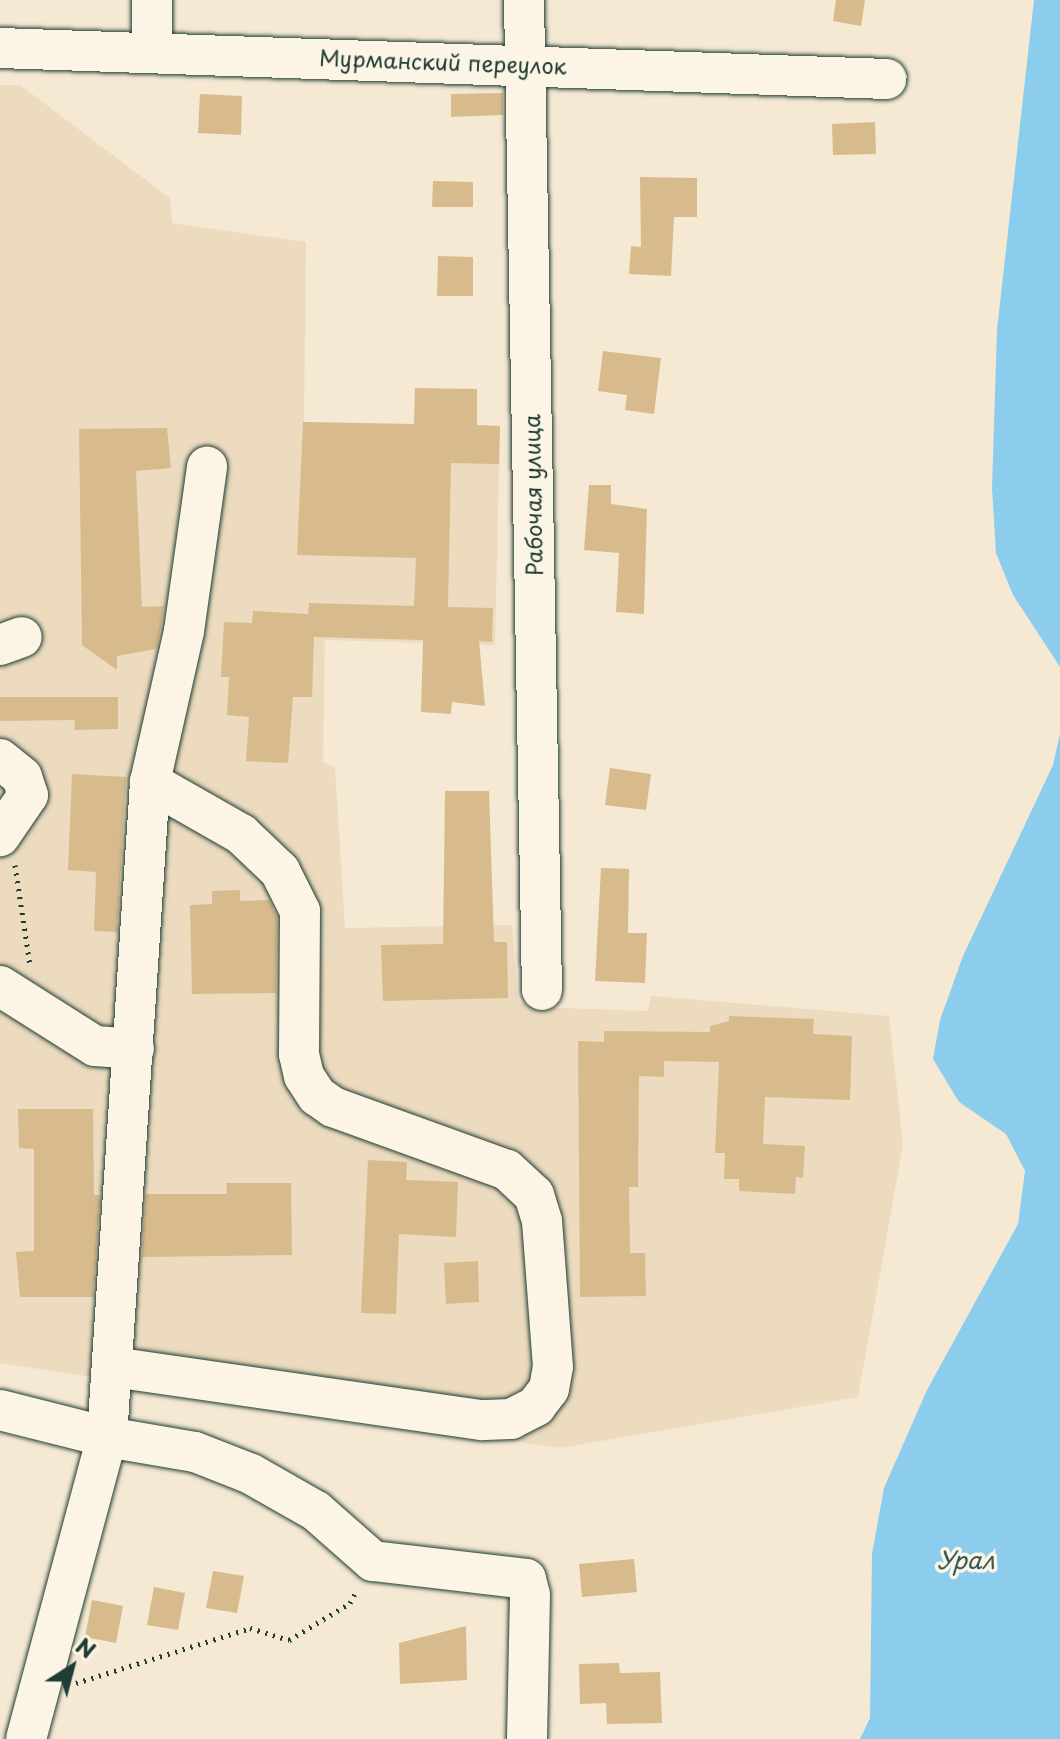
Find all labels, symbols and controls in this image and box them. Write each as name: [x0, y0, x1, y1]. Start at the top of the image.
street label: Мурманский переулок: [319, 43, 567, 79]
street label: Рабочая улица: [517, 414, 547, 576]
water label: Урал: [937, 1546, 995, 1574]
north arrow: [32, 1627, 112, 1707]
text: N: [70, 1629, 103, 1666]

